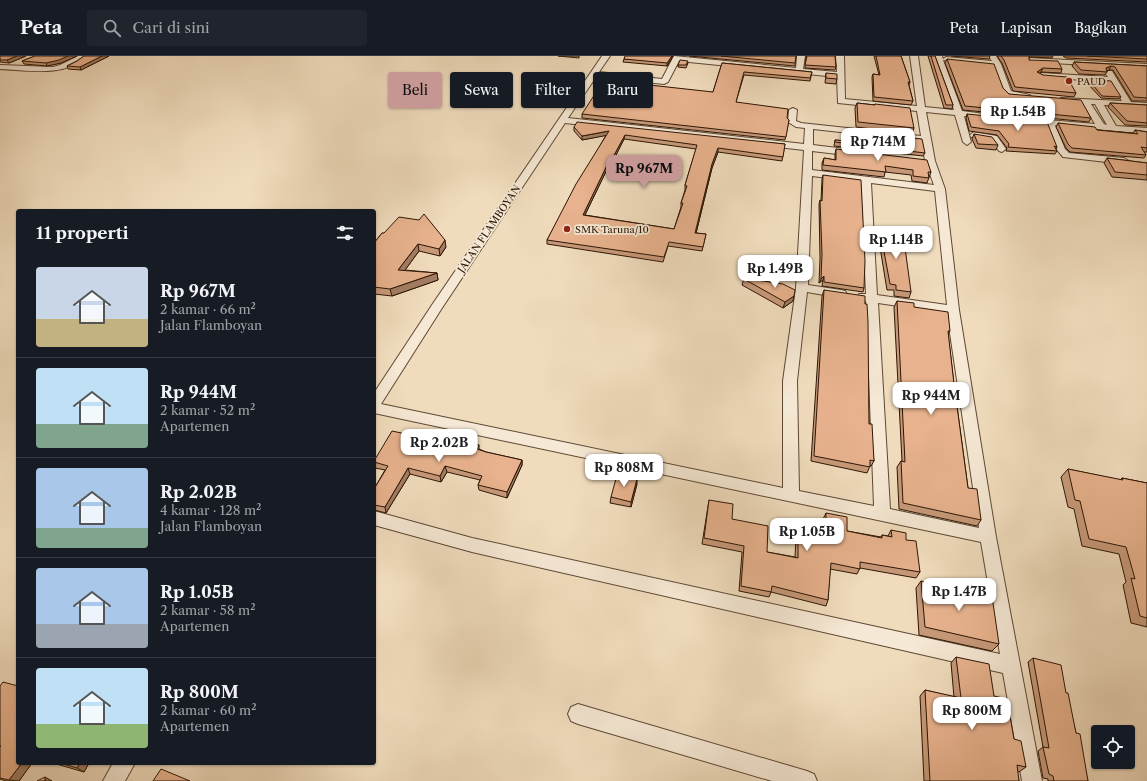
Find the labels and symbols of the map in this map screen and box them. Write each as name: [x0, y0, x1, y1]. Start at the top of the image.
place label: PAUD: [1077, 75, 1106, 88]
marker: PAUD: [1064, 76, 1074, 86]
pin: Rp 1.54B: [977, 98, 1059, 132]
pin: Rp 714M: [841, 128, 915, 162]
pin: Rp 967M: [607, 155, 681, 189]
street label: JALAN FLAMBOYAN: [454, 183, 523, 277]
place label: SMK Taruna/10: [575, 223, 649, 236]
marker: SMK Taruna/10: [562, 224, 572, 234]
pin: Rp 1.14B: [855, 226, 937, 260]
pin: Rp 1.49B: [734, 255, 816, 289]
pin: Rp 944M: [894, 382, 968, 416]
pin: Rp 2.02B: [398, 429, 480, 463]
pin: Rp 808M: [587, 454, 661, 488]
pin: Rp 1.05B: [766, 518, 848, 552]
pin: Rp 1.47B: [918, 578, 1000, 612]
pin: Rp 800M: [935, 697, 1009, 731]

